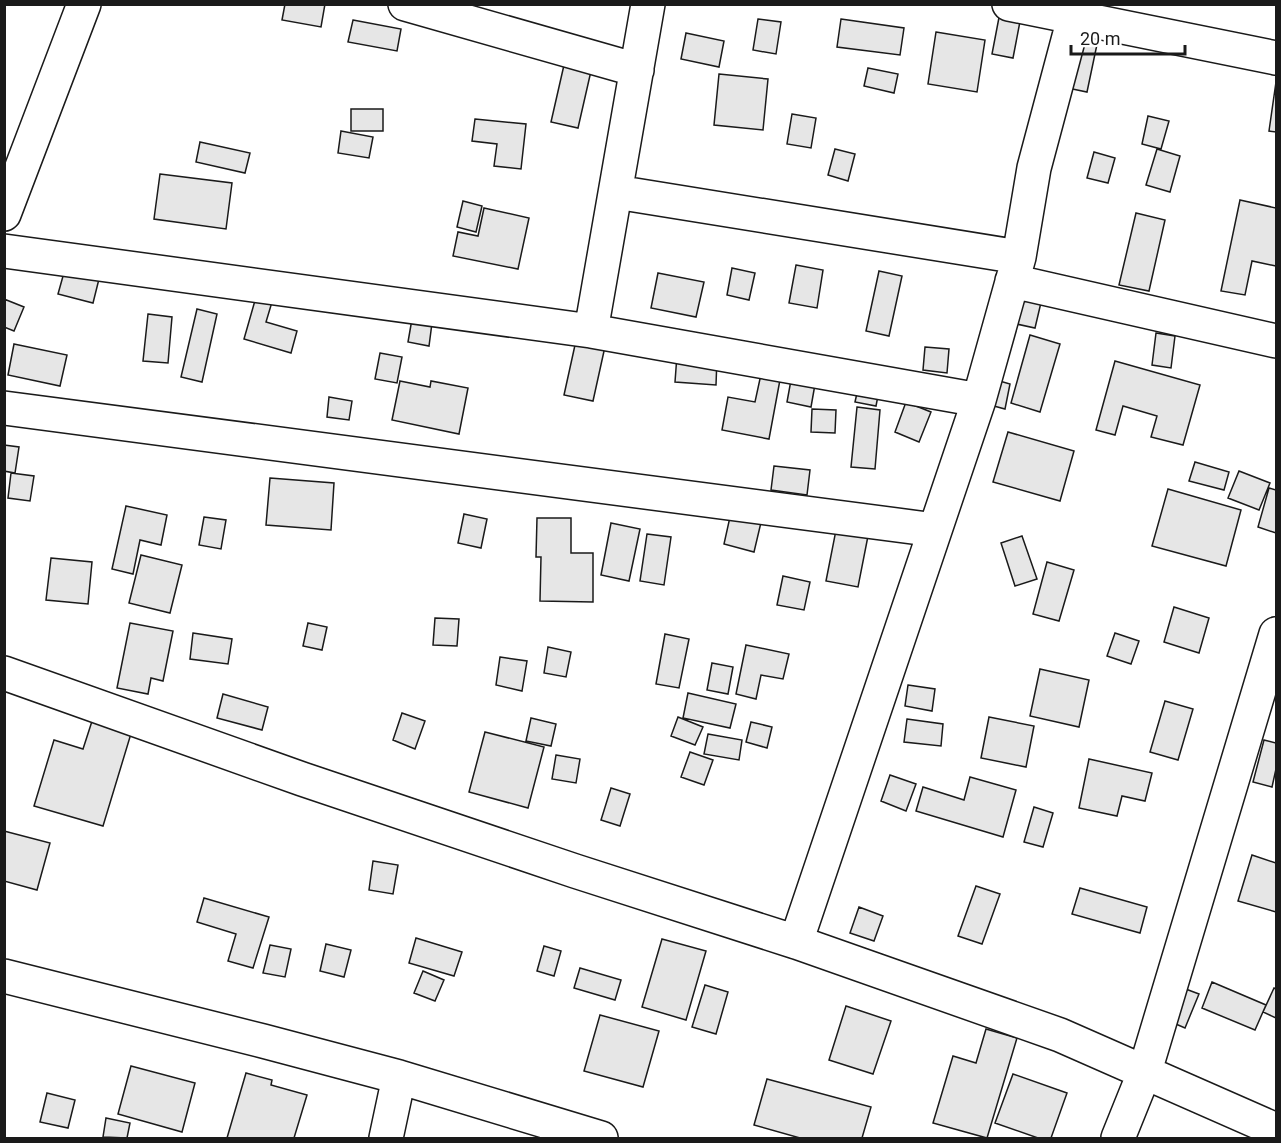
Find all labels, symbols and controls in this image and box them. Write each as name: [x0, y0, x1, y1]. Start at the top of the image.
scale bar: [1071, 18, 1185, 56]
text: 20 m: [1080, 28, 1120, 49]

